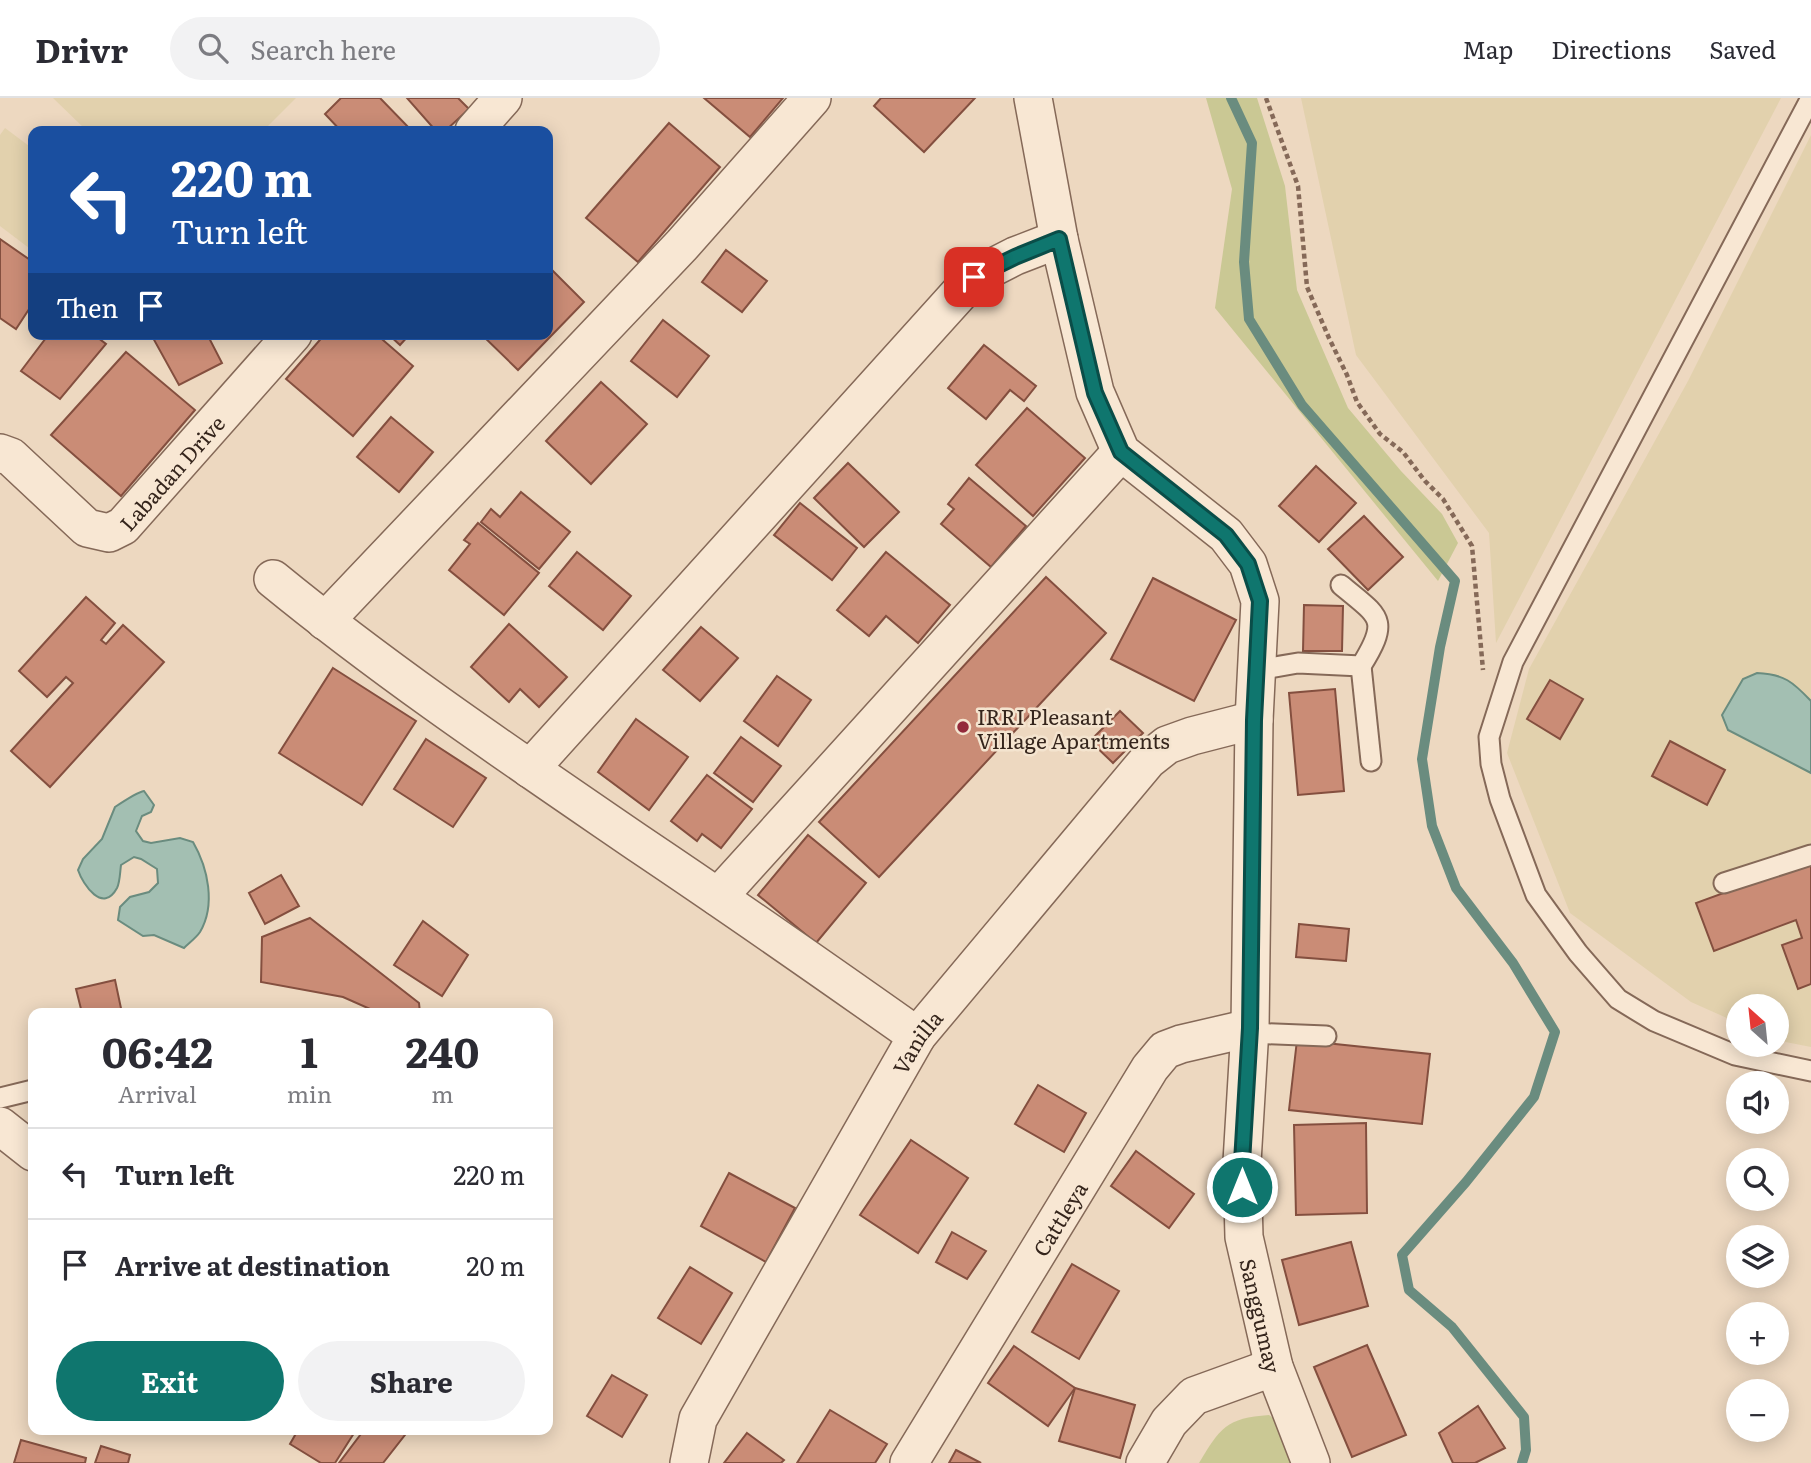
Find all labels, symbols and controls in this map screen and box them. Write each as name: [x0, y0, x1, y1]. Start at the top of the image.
search box: [170, 17, 660, 80]
text: Drivr: [35, 24, 128, 73]
icon: search: [194, 29, 232, 67]
text: Search here: [250, 29, 396, 68]
text: Map: [1462, 31, 1513, 66]
text: Directions: [1551, 31, 1671, 66]
text: Saved: [1709, 31, 1776, 66]
text: 220 m: [171, 139, 312, 212]
icon: left: [56, 154, 147, 245]
text: Turn left: [171, 206, 308, 254]
pin: [944, 247, 1004, 307]
icon: arrive: [955, 258, 993, 296]
text: Then: [56, 287, 118, 326]
icon: arrive: [132, 287, 170, 325]
street label: Labadan Drive: [111, 407, 231, 537]
place label: IRRI Pleasant Village Apartments: [977, 700, 1170, 755]
marker: IRRI Pleasant Village Apartments: [955, 719, 971, 735]
north arrow: [1726, 994, 1788, 1057]
map controls: [1726, 994, 1789, 1442]
street label: Vanilla: [883, 1002, 949, 1079]
text: 06:42: [102, 1019, 213, 1081]
text: 1: [301, 1019, 318, 1081]
text: 240: [406, 1019, 479, 1081]
button: sound: [1726, 1071, 1789, 1134]
text: Arrival: [118, 1076, 197, 1110]
text: min: [287, 1076, 332, 1110]
text: m: [431, 1076, 454, 1110]
button: search: [1726, 1148, 1789, 1211]
position arrow: [1205, 1150, 1279, 1224]
text: Turn left: [115, 1154, 234, 1193]
text: 220 m: [453, 1154, 525, 1193]
icon: left: [56, 1155, 94, 1193]
street label: Cattleya: [1024, 1174, 1094, 1261]
button: layers: [1726, 1225, 1789, 1288]
text: Arrive at destination: [115, 1245, 390, 1284]
text: 20 m: [466, 1245, 525, 1284]
icon: arrive: [56, 1246, 94, 1284]
street label: Sanggumay: [1234, 1255, 1291, 1377]
button: +: [1726, 1302, 1789, 1365]
button: Exit: [56, 1341, 284, 1421]
button: Share: [298, 1341, 525, 1421]
button: −: [1726, 1379, 1789, 1442]

